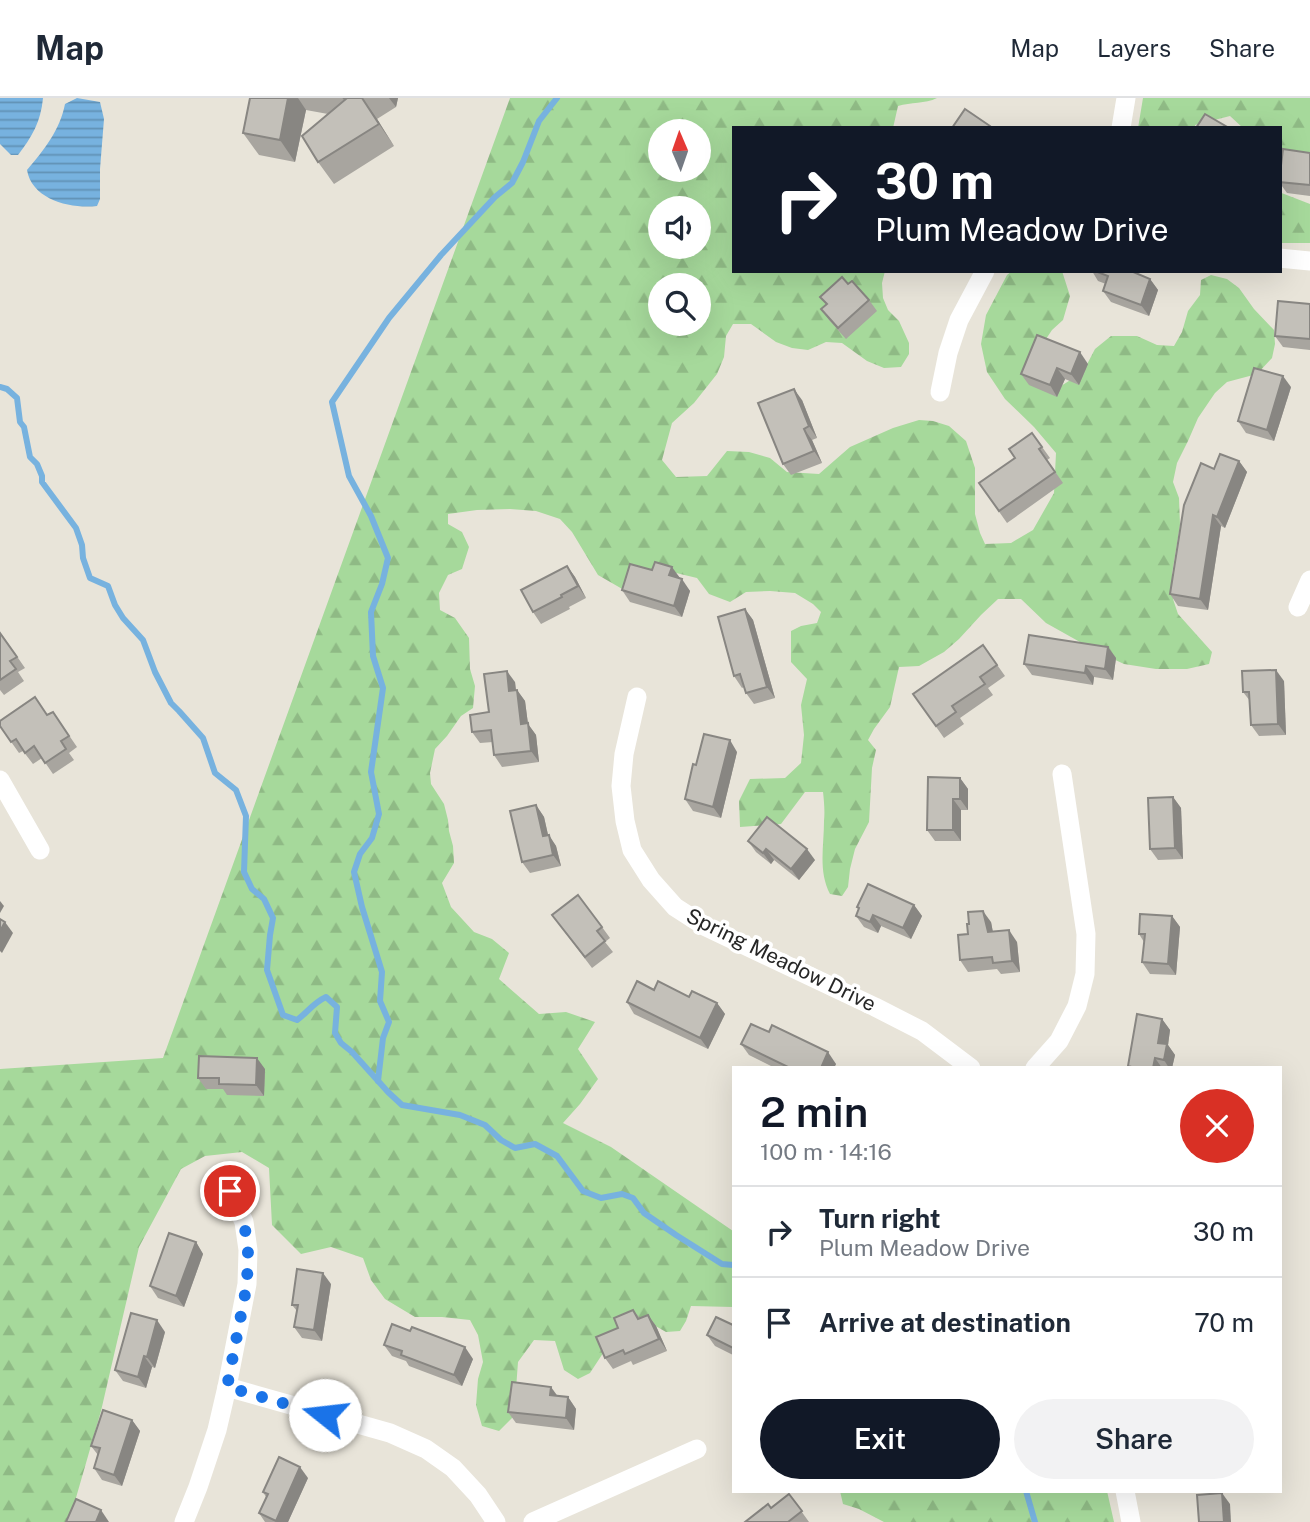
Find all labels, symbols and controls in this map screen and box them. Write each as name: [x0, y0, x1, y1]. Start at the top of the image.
text: Map: [35, 29, 104, 67]
text: Map: [1010, 34, 1059, 62]
text: Layers: [1097, 34, 1171, 62]
text: Share: [1209, 34, 1275, 62]
north arrow: [648, 119, 710, 182]
map controls: [648, 119, 711, 336]
text: 30 m: [875, 152, 994, 210]
icon: right: [760, 154, 851, 245]
button: sound: [648, 196, 711, 259]
text: Plum Meadow Drive: [875, 211, 1169, 248]
button: search: [648, 273, 711, 336]
street label: Spring Meadow Drive: [682, 903, 880, 1016]
text: 2 min: [760, 1087, 868, 1136]
button: close: [1180, 1089, 1254, 1163]
text: 100 m · 14:16: [760, 1138, 892, 1165]
pin: [200, 1161, 260, 1221]
icon: arrive: [211, 1172, 249, 1210]
text: Turn right: [819, 1203, 941, 1234]
icon: right: [760, 1213, 798, 1251]
text: 30 m: [1193, 1216, 1254, 1247]
text: Plum Meadow Drive: [819, 1234, 1030, 1261]
icon: arrive: [760, 1304, 798, 1342]
text: Arrive at destination: [819, 1307, 1071, 1338]
text: 70 m: [1194, 1307, 1254, 1338]
position arrow: [288, 1378, 362, 1452]
button: Exit: [760, 1399, 1000, 1479]
button: Share: [1014, 1399, 1254, 1479]

